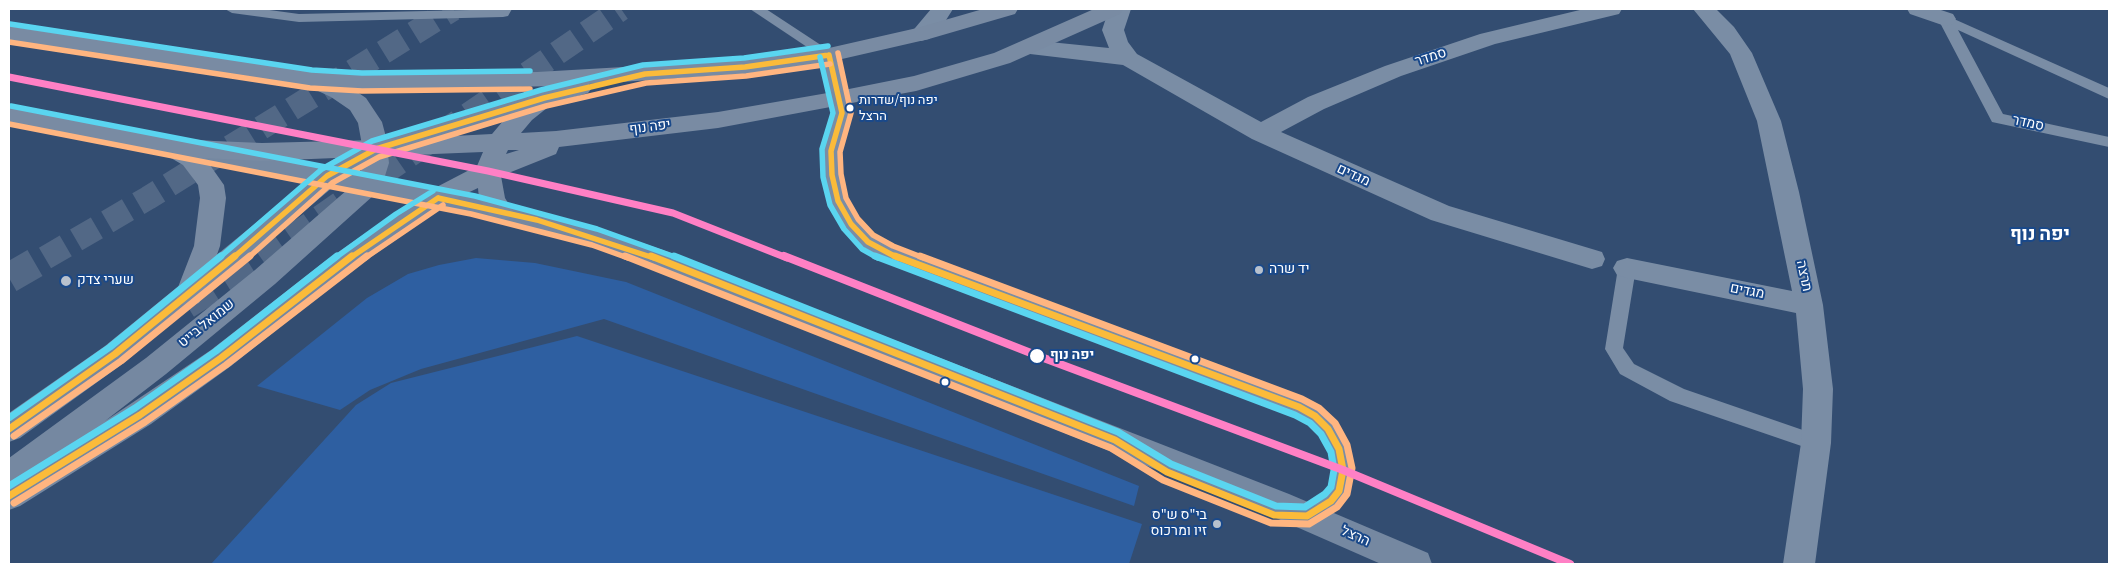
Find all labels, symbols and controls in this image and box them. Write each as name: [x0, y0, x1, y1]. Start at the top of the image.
street label: סמדר: [1413, 45, 1449, 71]
place label: יפה נוף/שדרות הרצל: [859, 93, 938, 124]
marker: יפה נוף/שדרות הרצל: [845, 103, 855, 113]
street label: סמדר: [2011, 112, 2045, 136]
street label: יפה נוף: [628, 117, 672, 139]
street label: מגדים: [1334, 161, 1372, 191]
district label: יפה נוף: [2010, 225, 2070, 247]
street label: תרצה: [1792, 259, 1814, 293]
place label: יד שרה: [1269, 262, 1310, 278]
marker: יד שרה: [1253, 264, 1265, 276]
place label: שערי צדק: [77, 273, 134, 289]
marker: שערי צדק: [59, 274, 73, 288]
street label: מגדים: [1728, 280, 1766, 304]
street label: שמואל בייט: [175, 296, 239, 352]
marker: יפה נוף: [1028, 347, 1046, 365]
place label: יפה נוף: [1050, 348, 1094, 364]
unlabelled marker: [1190, 354, 1200, 364]
unlabelled marker: [940, 377, 950, 387]
place label: בי"ס ש"ס זיו ומרכוס: [1150, 508, 1207, 540]
marker: בי"ס ש"ס זיו ומרכוס: [1211, 518, 1223, 530]
street label: הרצל: [1338, 523, 1372, 551]

